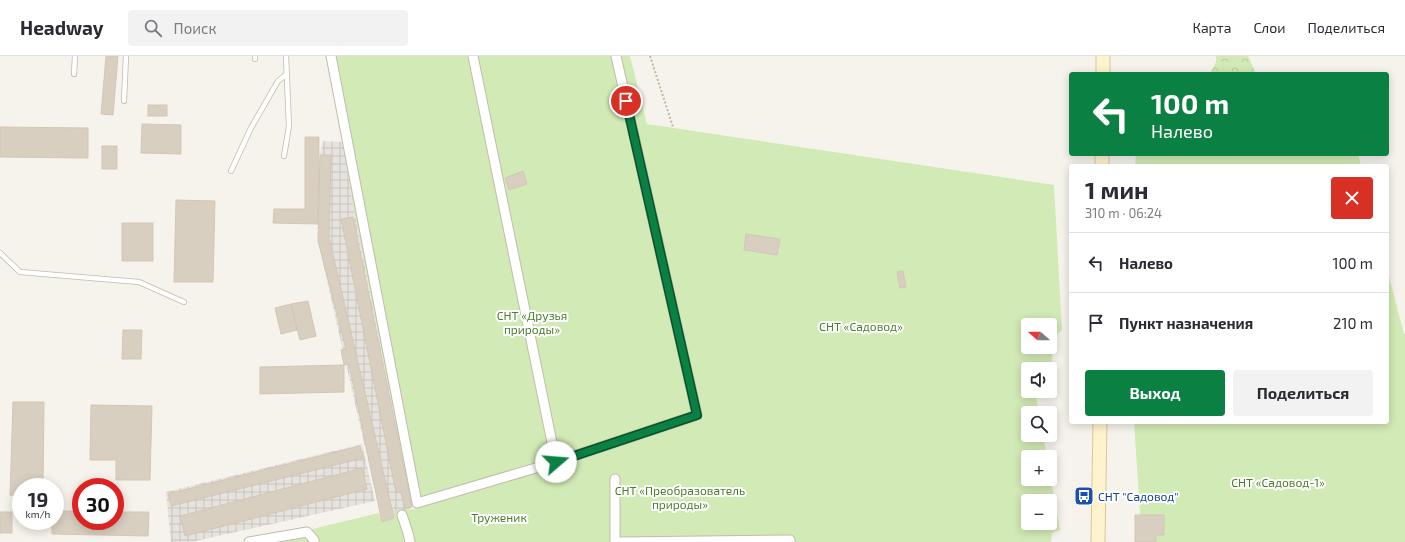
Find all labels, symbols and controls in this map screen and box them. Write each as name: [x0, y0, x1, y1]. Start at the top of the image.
search box: [128, 10, 408, 46]
text: Headway: [20, 16, 104, 39]
icon: search: [142, 17, 164, 39]
text: Поиск: [174, 19, 216, 37]
text: Карта: [1192, 19, 1231, 36]
text: Слои: [1253, 19, 1285, 36]
text: Поделиться: [1307, 19, 1385, 36]
pin: [609, 84, 643, 118]
text: 100 m: [1151, 86, 1229, 120]
icon: left: [1085, 88, 1137, 140]
icon: arrive: [615, 90, 637, 112]
text: Налево: [1151, 120, 1213, 142]
text: 1 мин: [1085, 175, 1149, 204]
button: close: [1331, 177, 1373, 219]
text: 310 m · 06:24: [1085, 205, 1162, 221]
icon: left: [1085, 252, 1107, 274]
text: Налево: [1119, 254, 1173, 272]
text: 100 m: [1332, 254, 1373, 272]
park label: СНТ «Друзья природы»: [497, 308, 567, 336]
icon: arrive: [1085, 312, 1107, 334]
text: Пункт назначения: [1119, 314, 1253, 332]
text: 210 m: [1333, 314, 1373, 332]
north arrow: [1021, 318, 1057, 354]
map controls: [1021, 318, 1057, 530]
park label: СНТ «Садовод»: [819, 319, 903, 333]
button: sound: [1021, 362, 1057, 398]
button: Выход: [1085, 370, 1225, 416]
button: Поделиться: [1233, 370, 1373, 416]
button: search: [1021, 406, 1057, 442]
position arrow: [535, 441, 577, 483]
button: +: [1021, 450, 1057, 486]
park label: СНТ «Садовод-1»: [1231, 475, 1325, 489]
speed limit sign: 30: [72, 478, 124, 530]
park label: СНТ «Преобразователь природы»: [615, 483, 745, 511]
bus stop icon: СНТ "Садовод": [1073, 485, 1095, 507]
text: 19: [28, 487, 48, 511]
place label: СНТ "Садовод": [1098, 489, 1178, 503]
button: −: [1021, 494, 1057, 530]
text: km/h: [26, 508, 50, 520]
park label: Труженик: [471, 510, 527, 525]

